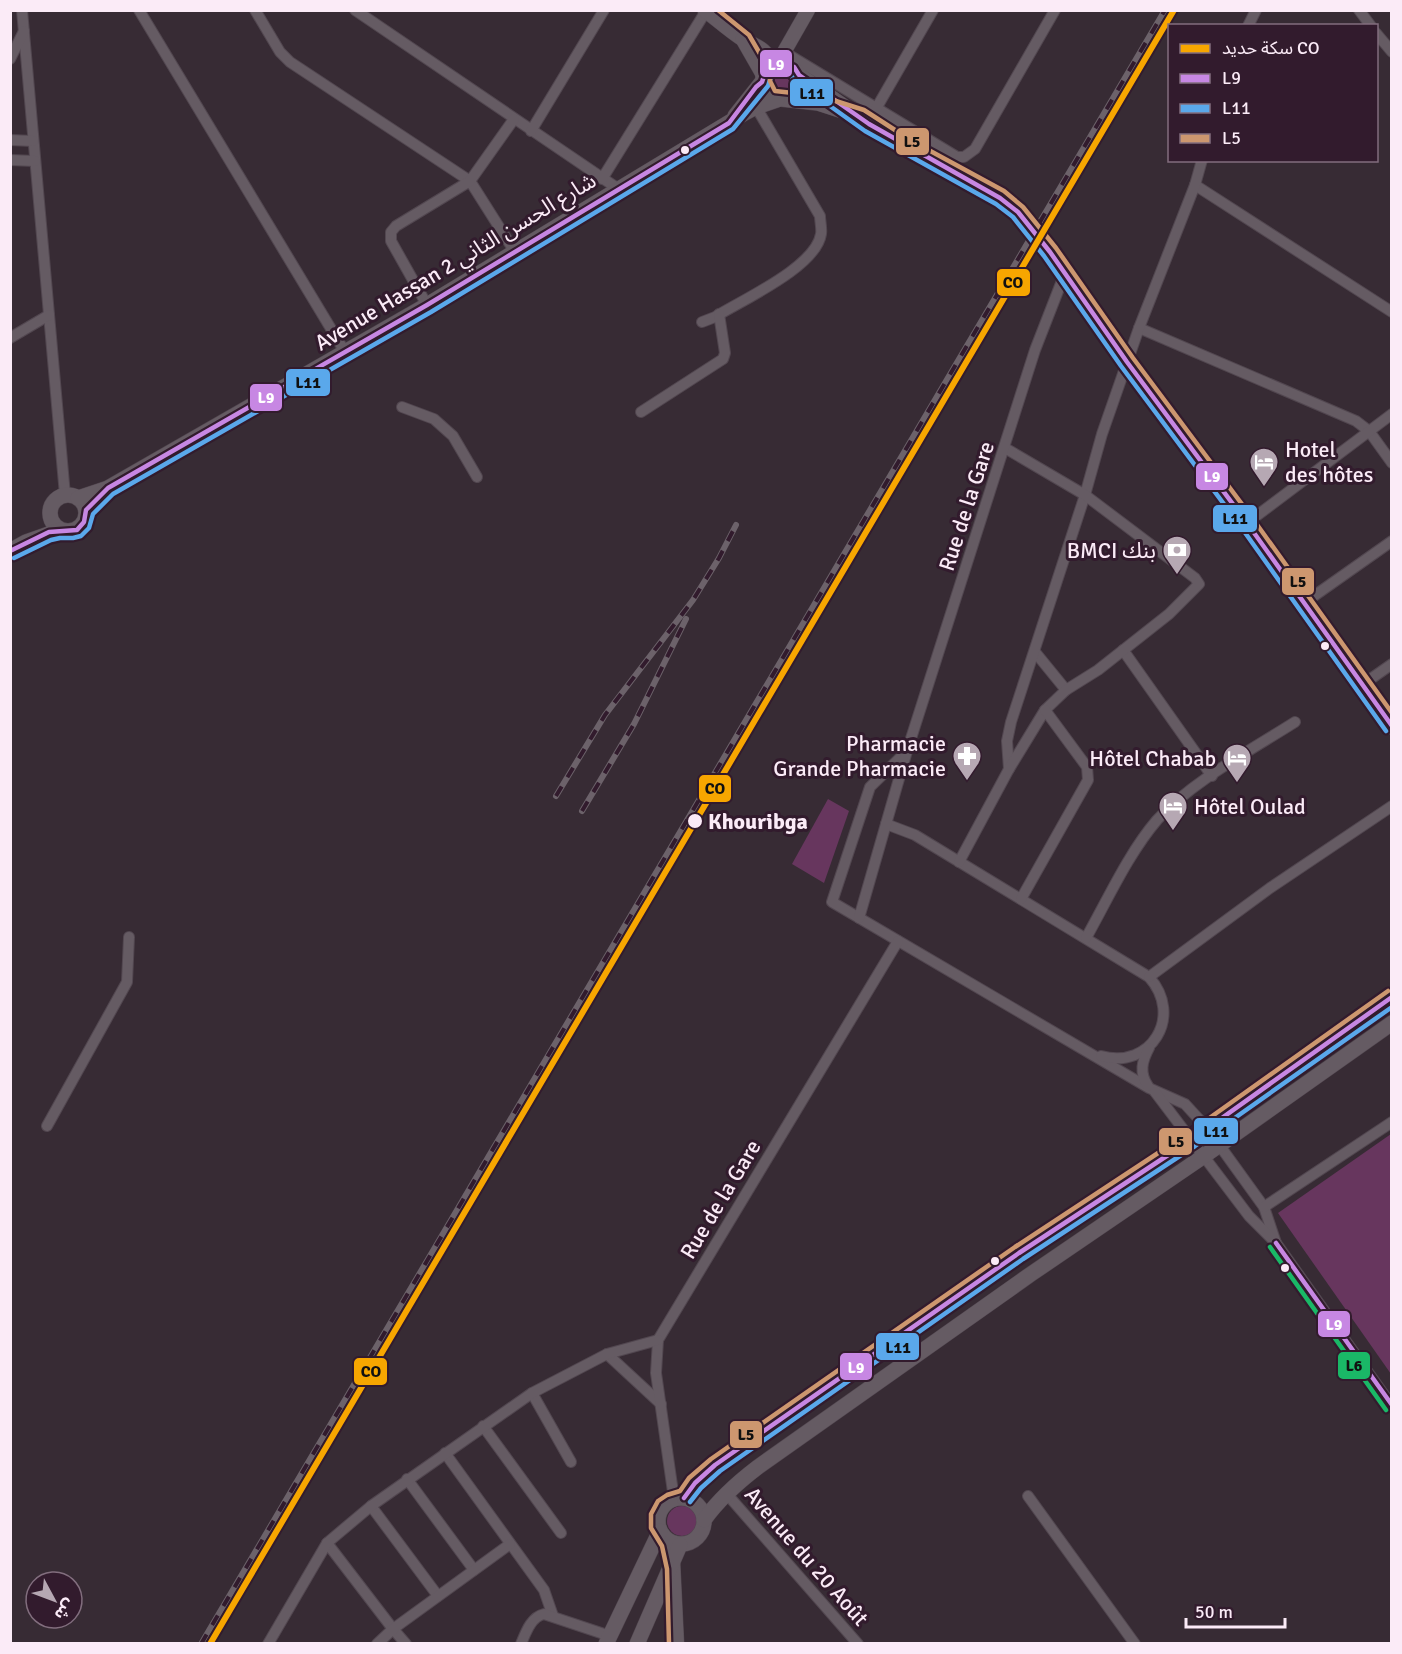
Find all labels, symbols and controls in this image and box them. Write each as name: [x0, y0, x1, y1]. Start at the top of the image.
legend: [1168, 24, 1378, 162]
text: سكة حديد CO: [1222, 37, 1320, 59]
line badge: L9: [759, 49, 793, 78]
text: L9: [768, 55, 785, 75]
text: L9: [1222, 67, 1241, 89]
line badge: L11: [789, 78, 834, 107]
text: L11: [799, 84, 825, 104]
text: L11: [1222, 97, 1251, 119]
line badge: L5: [895, 127, 930, 156]
text: L5: [1222, 127, 1241, 149]
text: L5: [904, 132, 921, 152]
unlabelled marker: [679, 144, 691, 156]
street label: Avenue Hassan 2 شارع الحسن الثاني: [310, 167, 602, 359]
line badge: CO: [996, 268, 1031, 297]
text: CO: [1003, 273, 1023, 293]
line badge: L11: [285, 368, 331, 397]
text: L11: [295, 373, 321, 393]
line badge: L9: [249, 383, 283, 412]
text: L9: [258, 388, 275, 408]
place label: Hotel des hôtes: [1285, 436, 1374, 488]
street label: Rue de la Gare: [933, 438, 1000, 574]
hotel icon: Hotel des hôtes: [1248, 446, 1280, 488]
line badge: L9: [1195, 462, 1229, 491]
text: L9: [1204, 467, 1221, 487]
line badge: L11: [1212, 504, 1258, 533]
text: L11: [1222, 509, 1248, 529]
bank icon: BMCI بنك: [1161, 534, 1193, 576]
place label: BMCI بنك: [1067, 537, 1156, 564]
line badge: L5: [1281, 567, 1315, 596]
text: L5: [1290, 572, 1307, 592]
unlabelled marker: [1319, 640, 1331, 652]
place label: Pharmacie Grande Pharmacie: [773, 730, 946, 782]
pharmacy icon: Pharmacie Grande Pharmacie: [951, 740, 983, 782]
hotel icon: Hôtel Chabab: [1221, 742, 1253, 784]
place label: Hôtel Chabab: [1089, 745, 1216, 772]
line badge: CO: [698, 774, 732, 803]
text: CO: [705, 779, 725, 799]
hotel icon: Hôtel Oulad: [1157, 790, 1189, 832]
place label: Hôtel Oulad: [1194, 793, 1306, 820]
place label: Khouribga: [708, 808, 808, 835]
marker: Khouribga: [686, 812, 704, 830]
line badge: L11: [1193, 1117, 1239, 1145]
text: L11: [1203, 1122, 1229, 1142]
line badge: L5: [1158, 1127, 1193, 1156]
text: L5: [1168, 1132, 1185, 1152]
street label: Rue de la Gare: [674, 1135, 767, 1264]
unlabelled marker: [989, 1255, 1001, 1267]
unlabelled marker: [1279, 1262, 1291, 1274]
line badge: L9: [1317, 1310, 1351, 1338]
text: L9: [1326, 1315, 1343, 1335]
line badge: L11: [875, 1332, 920, 1361]
text: L11: [885, 1338, 911, 1358]
line badge: L6: [1337, 1351, 1371, 1380]
line badge: L9: [839, 1352, 873, 1381]
text: L6: [1346, 1356, 1363, 1376]
line badge: CO: [353, 1357, 388, 1386]
text: L9: [848, 1358, 865, 1378]
text: CO: [361, 1362, 381, 1382]
line badge: L5: [729, 1420, 763, 1449]
text: L5: [738, 1425, 755, 1445]
street label: Avenue du 20 Août: [739, 1481, 874, 1632]
north arrow: [24, 1570, 84, 1630]
scale bar: [1186, 1591, 1285, 1629]
text: ش: [50, 1594, 79, 1624]
text: 50 m: [1195, 1601, 1233, 1623]

